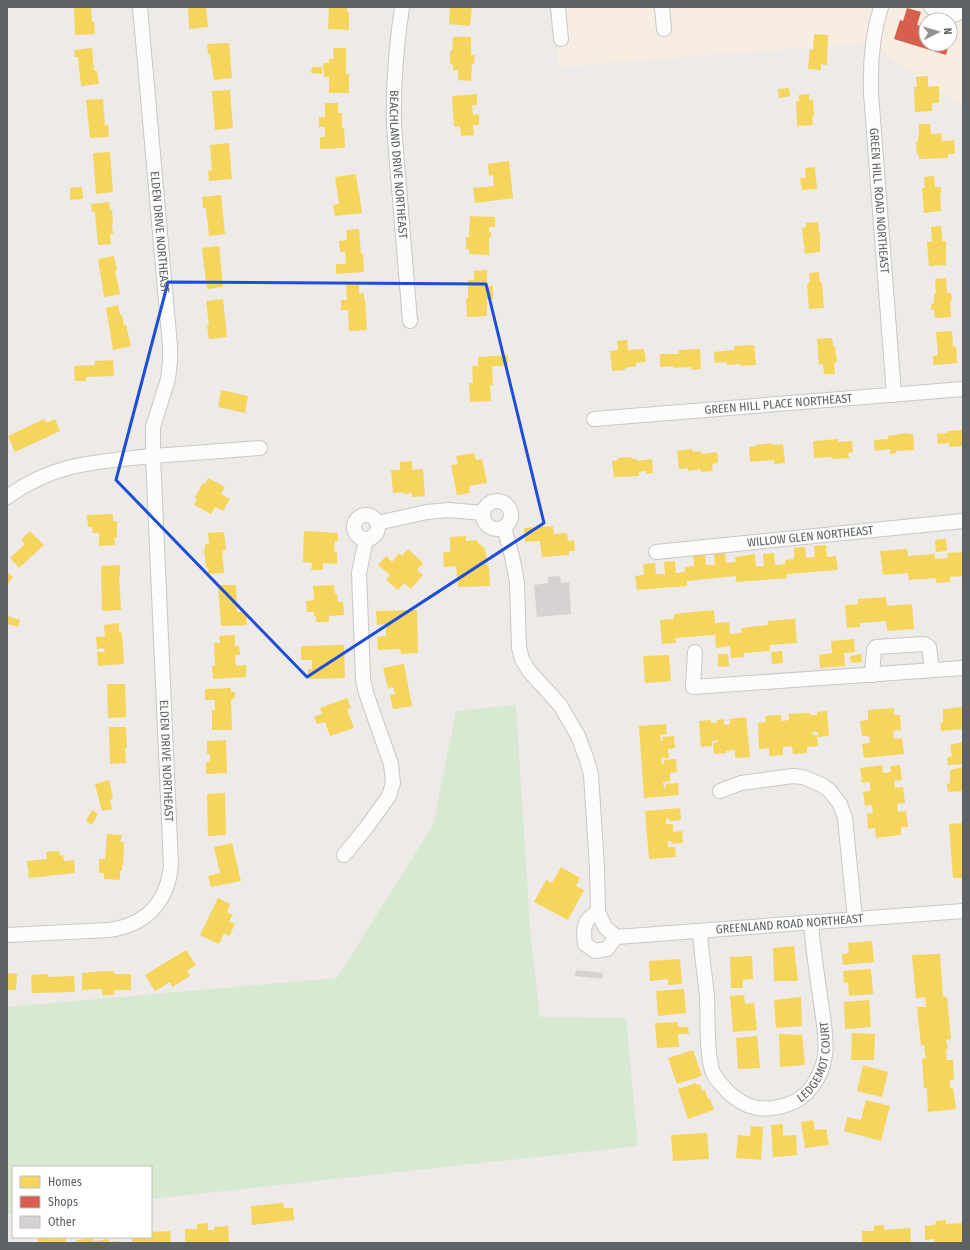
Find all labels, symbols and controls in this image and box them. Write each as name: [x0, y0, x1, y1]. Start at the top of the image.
north arrow: [918, 12, 958, 52]
text: N: [941, 27, 954, 35]
street label: BEACHLAND DRIVE NORTHEAST: [387, 90, 410, 240]
street label: GREEN HILL ROAD NORTHEAST: [867, 127, 892, 274]
street label: ELDEN DRIVE NORTHEAST: [148, 171, 172, 294]
street label: GREEN HILL PLACE NORTHEAST: [704, 391, 853, 417]
street label: WILLOW GLEN NORTHEAST: [746, 523, 874, 550]
street label: ELDEN DRIVE NORTHEAST: [157, 699, 176, 823]
street label: GREENLAND ROAD NORTHEAST: [715, 911, 864, 937]
street label: LEDGEMOT COURT: [794, 1020, 833, 1105]
legend: [12, 1166, 152, 1238]
text: Homes: [48, 1175, 82, 1189]
text: Shops: [48, 1195, 78, 1209]
text: Other: [48, 1215, 77, 1229]

